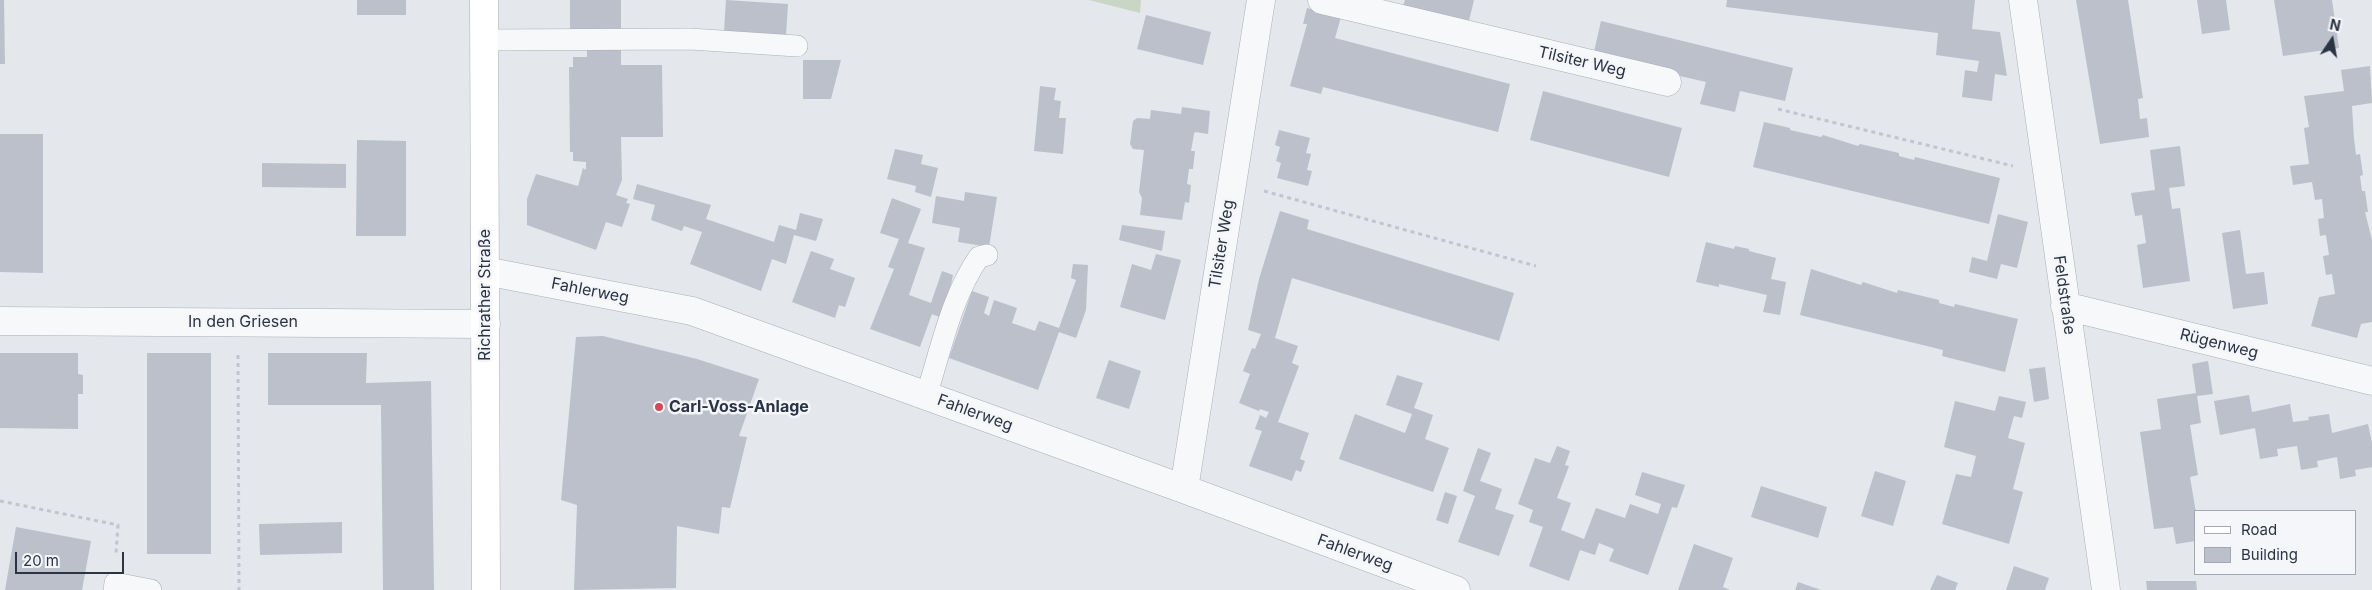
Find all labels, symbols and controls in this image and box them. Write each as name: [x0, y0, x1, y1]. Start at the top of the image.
north arrow: [2307, 15, 2357, 65]
text: N: [2328, 15, 2342, 34]
street label: Tilsiter Weg: [1536, 43, 1628, 81]
street label: Tilsiter Weg: [1206, 198, 1238, 290]
street label: Richrather Straße: [475, 229, 495, 361]
street label: Feldstraße: [2049, 254, 2079, 336]
street label: Fahlerweg: [549, 274, 631, 308]
street label: In den Griesen: [188, 312, 298, 332]
street label: Rügenweg: [2178, 325, 2260, 363]
street label: Fahlerweg: [935, 391, 1015, 435]
place label: Carl-Voss-Anlage: [669, 397, 809, 417]
marker: Carl-Voss-Anlage: [653, 401, 665, 413]
legend: [2194, 510, 2357, 575]
text: Road: [2241, 520, 2277, 539]
street label: Fahlerweg: [1315, 531, 1395, 575]
scale bar: [18, 542, 126, 574]
text: Building: [2241, 545, 2298, 564]
text: 20 m: [23, 551, 59, 570]

